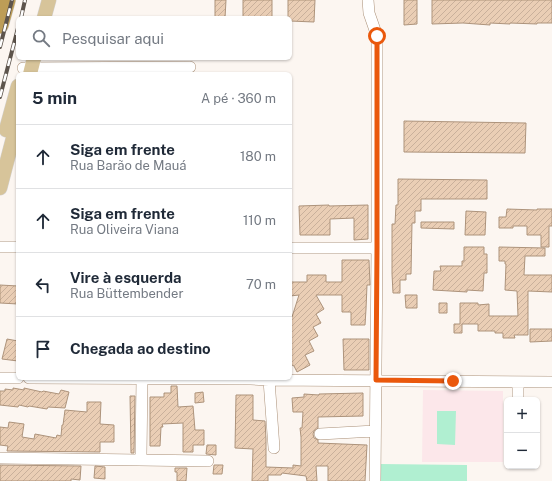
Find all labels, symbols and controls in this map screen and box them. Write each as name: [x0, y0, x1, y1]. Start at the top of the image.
search box: [16, 16, 292, 60]
icon: search: [30, 27, 52, 49]
route start: [368, 27, 386, 45]
text: Pesquisar aqui: [62, 30, 164, 47]
text: 5 min: [32, 88, 77, 108]
text: A pé · 360 m: [201, 91, 276, 106]
text: Siga em frente: [70, 141, 175, 158]
icon: ahead: [32, 146, 54, 168]
text: 180 m: [240, 149, 276, 164]
text: Rua Barão de Mauá: [70, 158, 186, 173]
text: Siga em frente: [70, 205, 175, 222]
icon: ahead: [32, 210, 54, 232]
text: 110 m: [243, 213, 276, 228]
text: Rua Oliveira Viana: [70, 222, 179, 237]
text: Vire à esquerda: [70, 269, 182, 286]
icon: left: [32, 274, 54, 296]
text: 70 m: [246, 277, 276, 292]
text: Rua Büttembender: [70, 286, 184, 301]
icon: arrive: [32, 338, 54, 360]
text: Chegada ao destino: [70, 340, 211, 357]
route end: [444, 372, 462, 390]
map controls: [504, 397, 540, 469]
button: +: [504, 397, 540, 433]
button: −: [504, 433, 540, 469]

